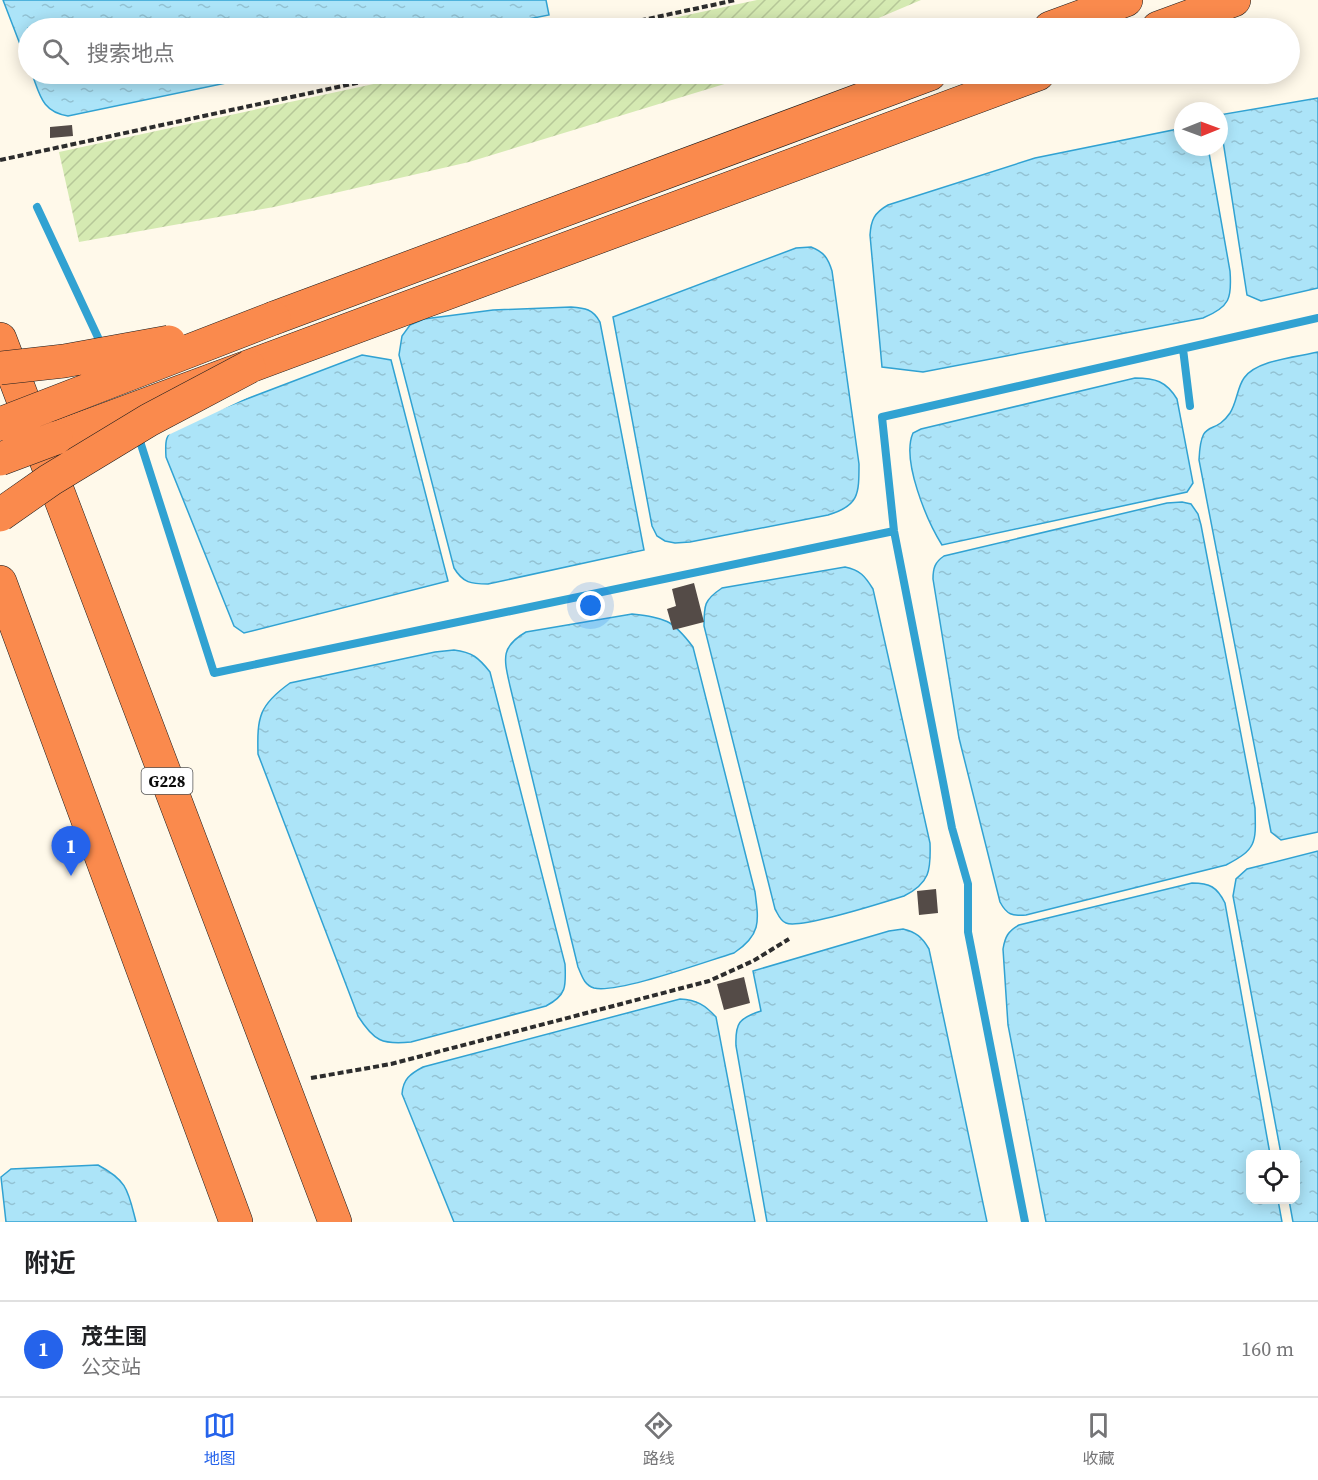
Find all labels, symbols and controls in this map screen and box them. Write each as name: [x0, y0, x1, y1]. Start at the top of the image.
search box: [18, 18, 1300, 84]
icon: search: [39, 35, 72, 68]
text: 搜索地点: [87, 38, 175, 68]
north arrow: [1174, 102, 1228, 156]
your location: [576, 591, 605, 620]
road number: G228: [142, 768, 192, 794]
pin: 1: [52, 826, 90, 876]
map controls: [1246, 1150, 1300, 1204]
button: locate: [1246, 1150, 1300, 1204]
text: 附近: [24, 1245, 76, 1281]
text: 茂生围: [81, 1321, 147, 1351]
text: 1: [38, 1335, 49, 1363]
text: 160 m: [1241, 1335, 1294, 1363]
text: 公交站: [81, 1353, 141, 1381]
tab: 地图: [203, 1409, 236, 1469]
tab: 路线: [642, 1409, 675, 1469]
tab: 收藏: [1082, 1409, 1115, 1469]

